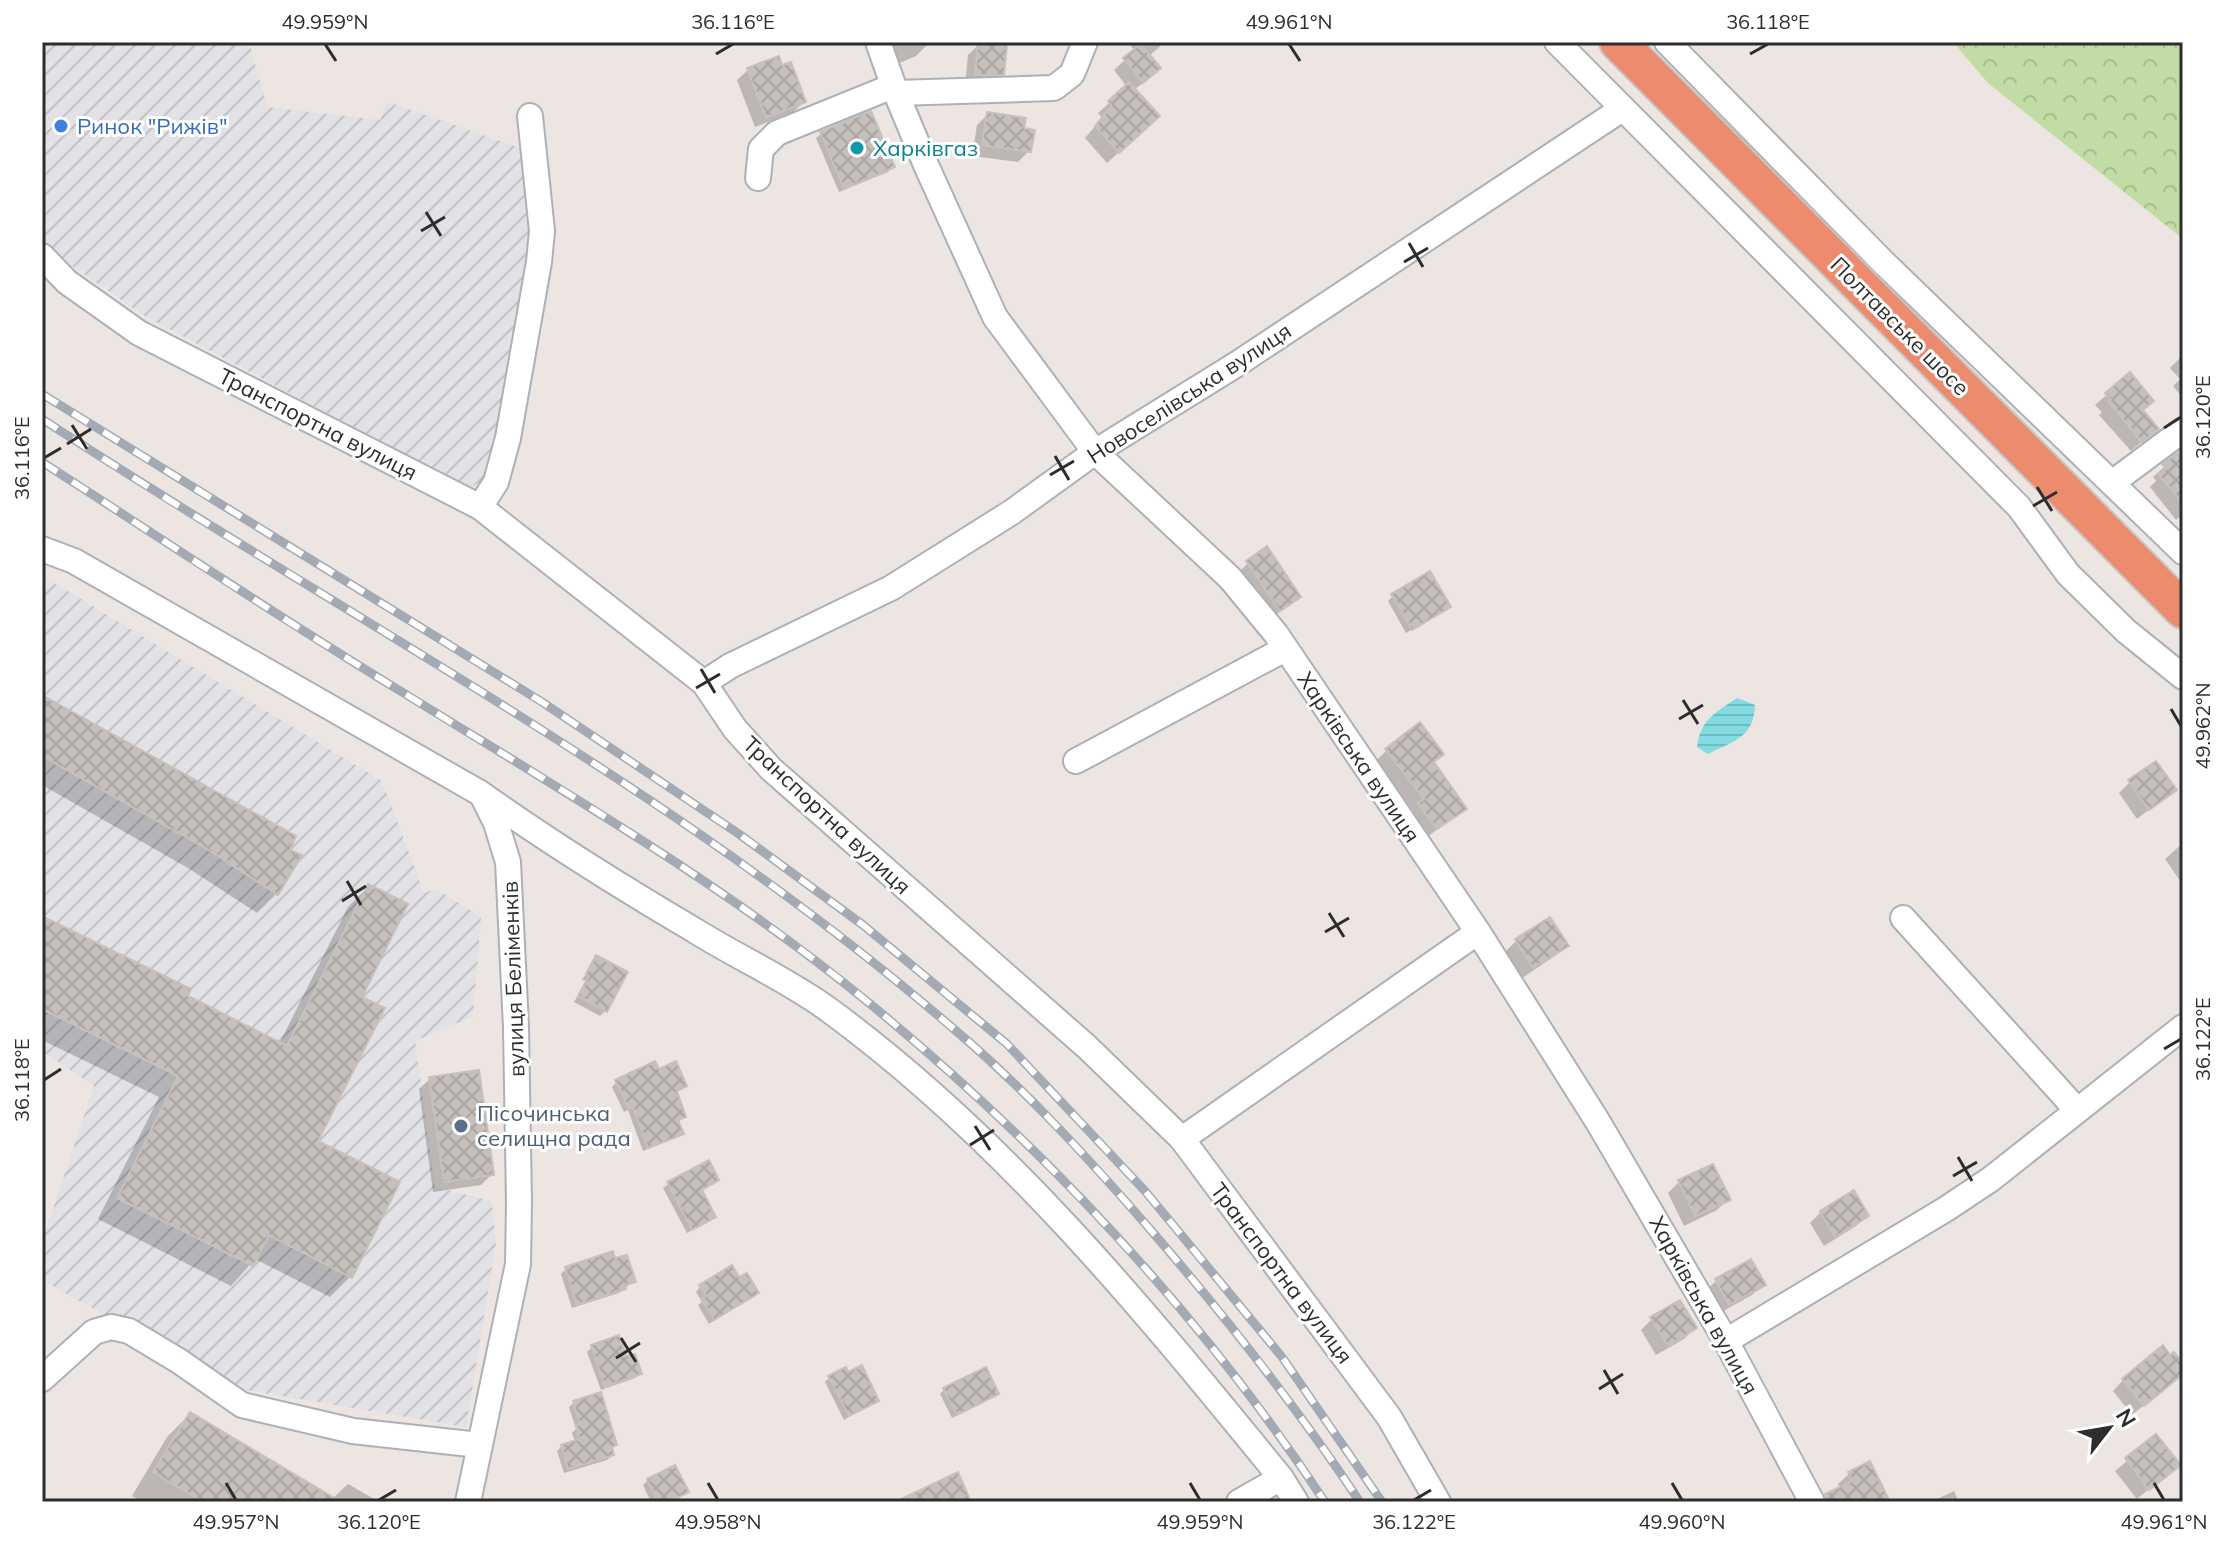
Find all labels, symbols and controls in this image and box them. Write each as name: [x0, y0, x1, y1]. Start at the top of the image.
text: 49.959°N: [282, 9, 368, 34]
text: 36.116°E: [691, 9, 775, 34]
text: 49.961°N: [1246, 9, 1332, 34]
text: 36.118°E: [1726, 9, 1810, 34]
place label: Ринок "Рижів": [77, 112, 228, 140]
marker: Ринок "Рижів": [52, 117, 70, 135]
place label: Харківгаз: [873, 134, 978, 162]
marker: Харківгаз: [848, 139, 866, 157]
street label: Полтавське шосе: [1825, 251, 1975, 401]
street label: Новоселівська вулиця: [1082, 316, 1296, 470]
street label: Транспортна вулиця: [214, 362, 422, 486]
text: 36.120°E: [2190, 375, 2215, 459]
text: 36.116°E: [9, 416, 34, 500]
street label: Харківська вулиця: [1291, 666, 1427, 848]
text: 49.962°N: [2190, 683, 2215, 769]
street label: Транспортна вулиця: [737, 730, 917, 900]
street label: вулиця Беліменків: [496, 881, 530, 1077]
text: 36.122°E: [2190, 997, 2215, 1081]
text: 36.118°E: [9, 1038, 34, 1122]
place label: Пісочинська селищна рада: [477, 1099, 631, 1152]
marker: Пісочинська селищна рада: [452, 1117, 470, 1135]
street label: Транспортна вулиця: [1205, 1177, 1359, 1369]
street label: Харківська вулиця: [1643, 1211, 1765, 1399]
north arrow: [2069, 1388, 2149, 1468]
text: N: [2110, 1403, 2142, 1432]
text: 49.957°N: [193, 1509, 279, 1534]
text: 36.120°E: [337, 1509, 421, 1534]
text: 49.958°N: [675, 1509, 761, 1534]
text: 49.959°N: [1157, 1509, 1243, 1534]
text: 36.122°E: [1372, 1509, 1456, 1534]
text: 49.960°N: [1639, 1509, 1725, 1534]
text: 49.961°N: [2121, 1509, 2207, 1534]

